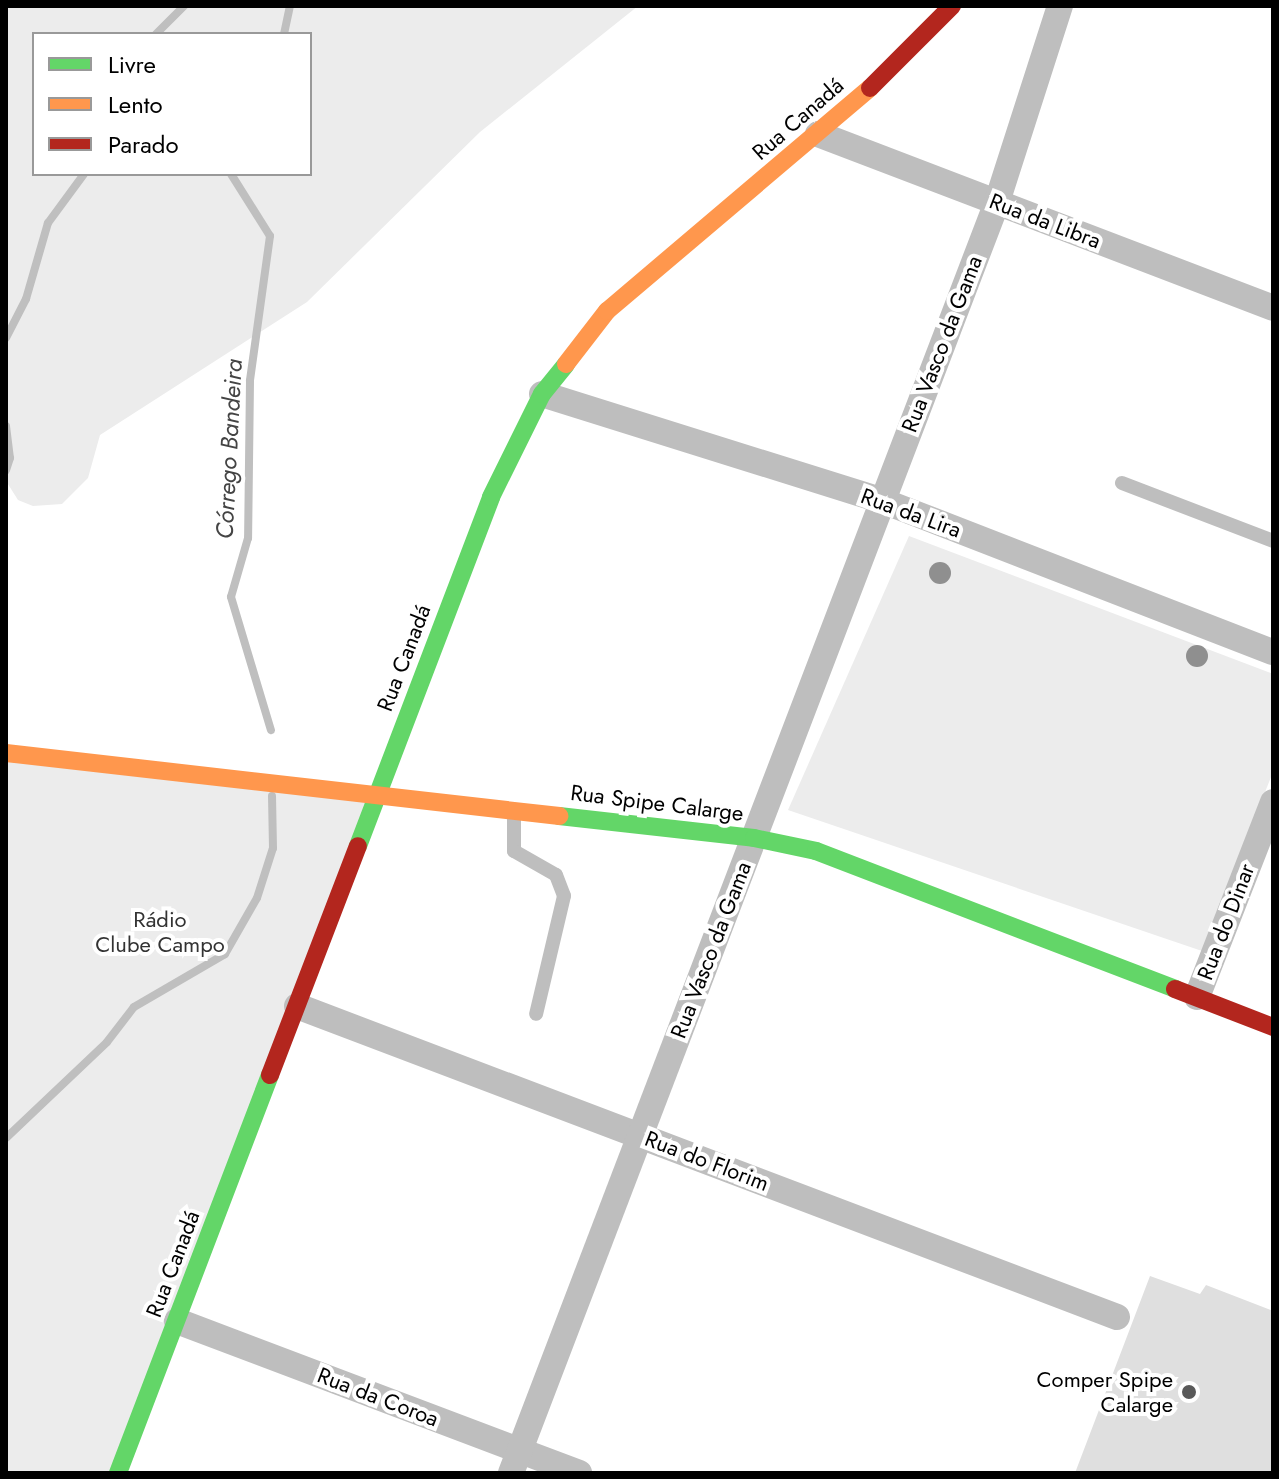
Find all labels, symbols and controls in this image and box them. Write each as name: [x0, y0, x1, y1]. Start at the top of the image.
legend: [32, 32, 312, 176]
text: Livre: [108, 47, 156, 82]
street label: Rua Canadá: [747, 72, 849, 166]
text: Lento: [108, 87, 163, 122]
text: Parado: [108, 127, 179, 162]
street label: Rua da Libra: [986, 188, 1104, 254]
street label: Rua Vasco da Gama: [896, 252, 988, 436]
water label: Córrego Bandeira: [210, 358, 248, 540]
street label: Rua da Lira: [857, 483, 965, 543]
street label: Rua Canadá: [372, 601, 436, 715]
street label: Rua Spipe Calarge: [569, 779, 745, 827]
street label: Rua Vasco da Gama: [665, 858, 757, 1042]
street label: Rua do Dinar: [1192, 860, 1260, 984]
park label: Rádio Clube Campo: [95, 906, 225, 958]
street label: Rua do Florim: [641, 1125, 773, 1197]
street label: Rua Canadá: [141, 1207, 205, 1321]
street label: Rua da Coroa: [314, 1362, 442, 1432]
place label: Comper Spipe Calarge: [1037, 1366, 1173, 1418]
marker: Comper Spipe Calarge: [1180, 1383, 1198, 1401]

